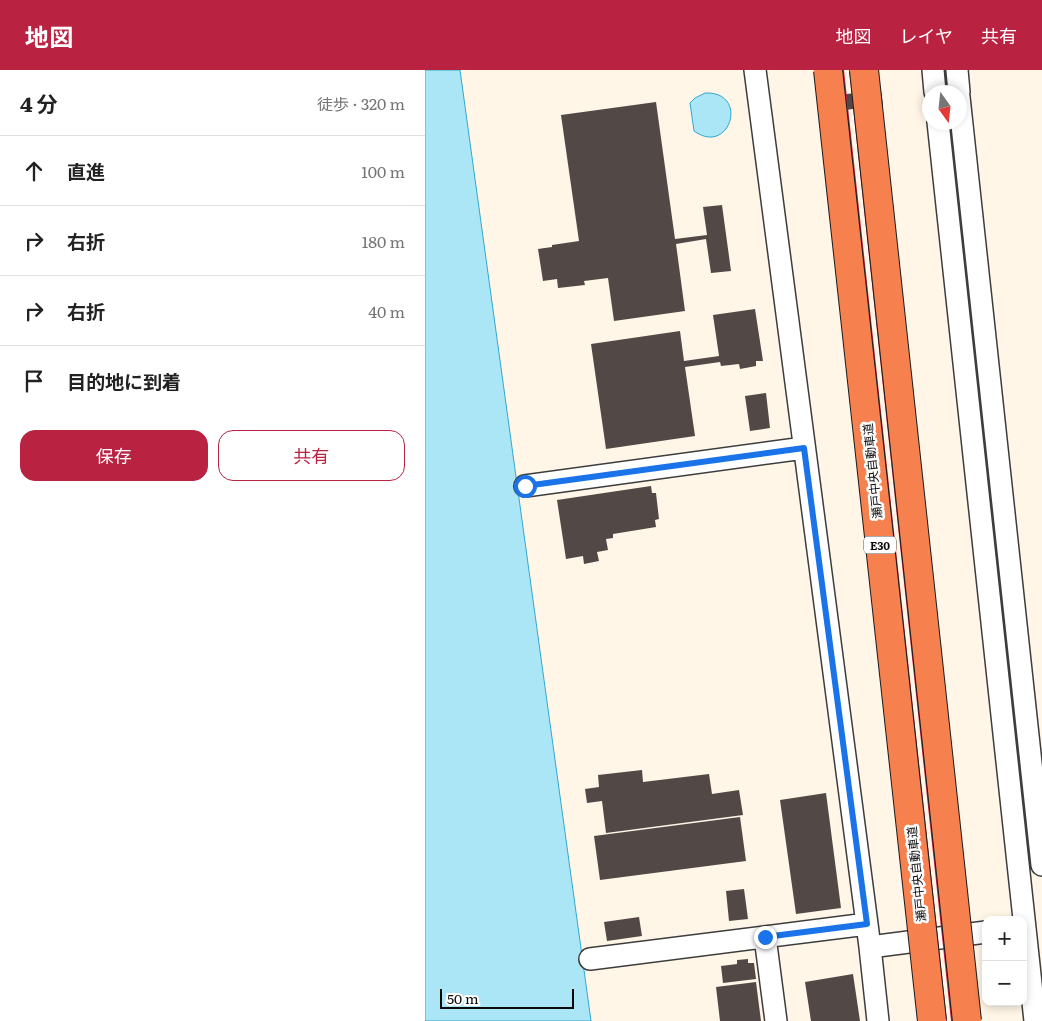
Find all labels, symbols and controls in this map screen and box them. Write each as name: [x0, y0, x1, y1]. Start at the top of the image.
text: 地図: [25, 18, 73, 53]
text: 地図: [836, 22, 872, 49]
text: レイヤ: [900, 22, 953, 49]
text: 共有: [981, 22, 1017, 49]
north arrow: [922, 85, 967, 130]
text: 4 分: [20, 87, 58, 118]
text: 徒歩 · 320 m: [317, 91, 405, 115]
icon: ahead: [20, 157, 48, 185]
text: 直進: [67, 157, 105, 185]
text: 100 m: [361, 159, 405, 183]
icon: right: [20, 227, 48, 255]
text: 右折: [67, 227, 105, 255]
text: 180 m: [362, 229, 405, 253]
icon: right: [20, 297, 48, 325]
text: 右折: [67, 297, 105, 325]
text: 40 m: [368, 299, 405, 323]
icon: arrive: [20, 367, 48, 395]
text: 目的地に到着: [67, 367, 181, 395]
street label: 瀬戸中央自動車道: [858, 422, 886, 520]
button: 保存: [20, 430, 208, 481]
button: 共有: [218, 430, 405, 481]
route start: [514, 475, 537, 498]
road number: E30: [864, 536, 896, 554]
street label: 瀬戸中央自動車道: [902, 825, 930, 923]
map controls: [982, 916, 1027, 1006]
button: +: [982, 916, 1027, 961]
route end: [754, 926, 777, 949]
button: −: [982, 961, 1027, 1006]
scale bar: [440, 986, 574, 1009]
text: 50 m: [447, 988, 479, 1008]

